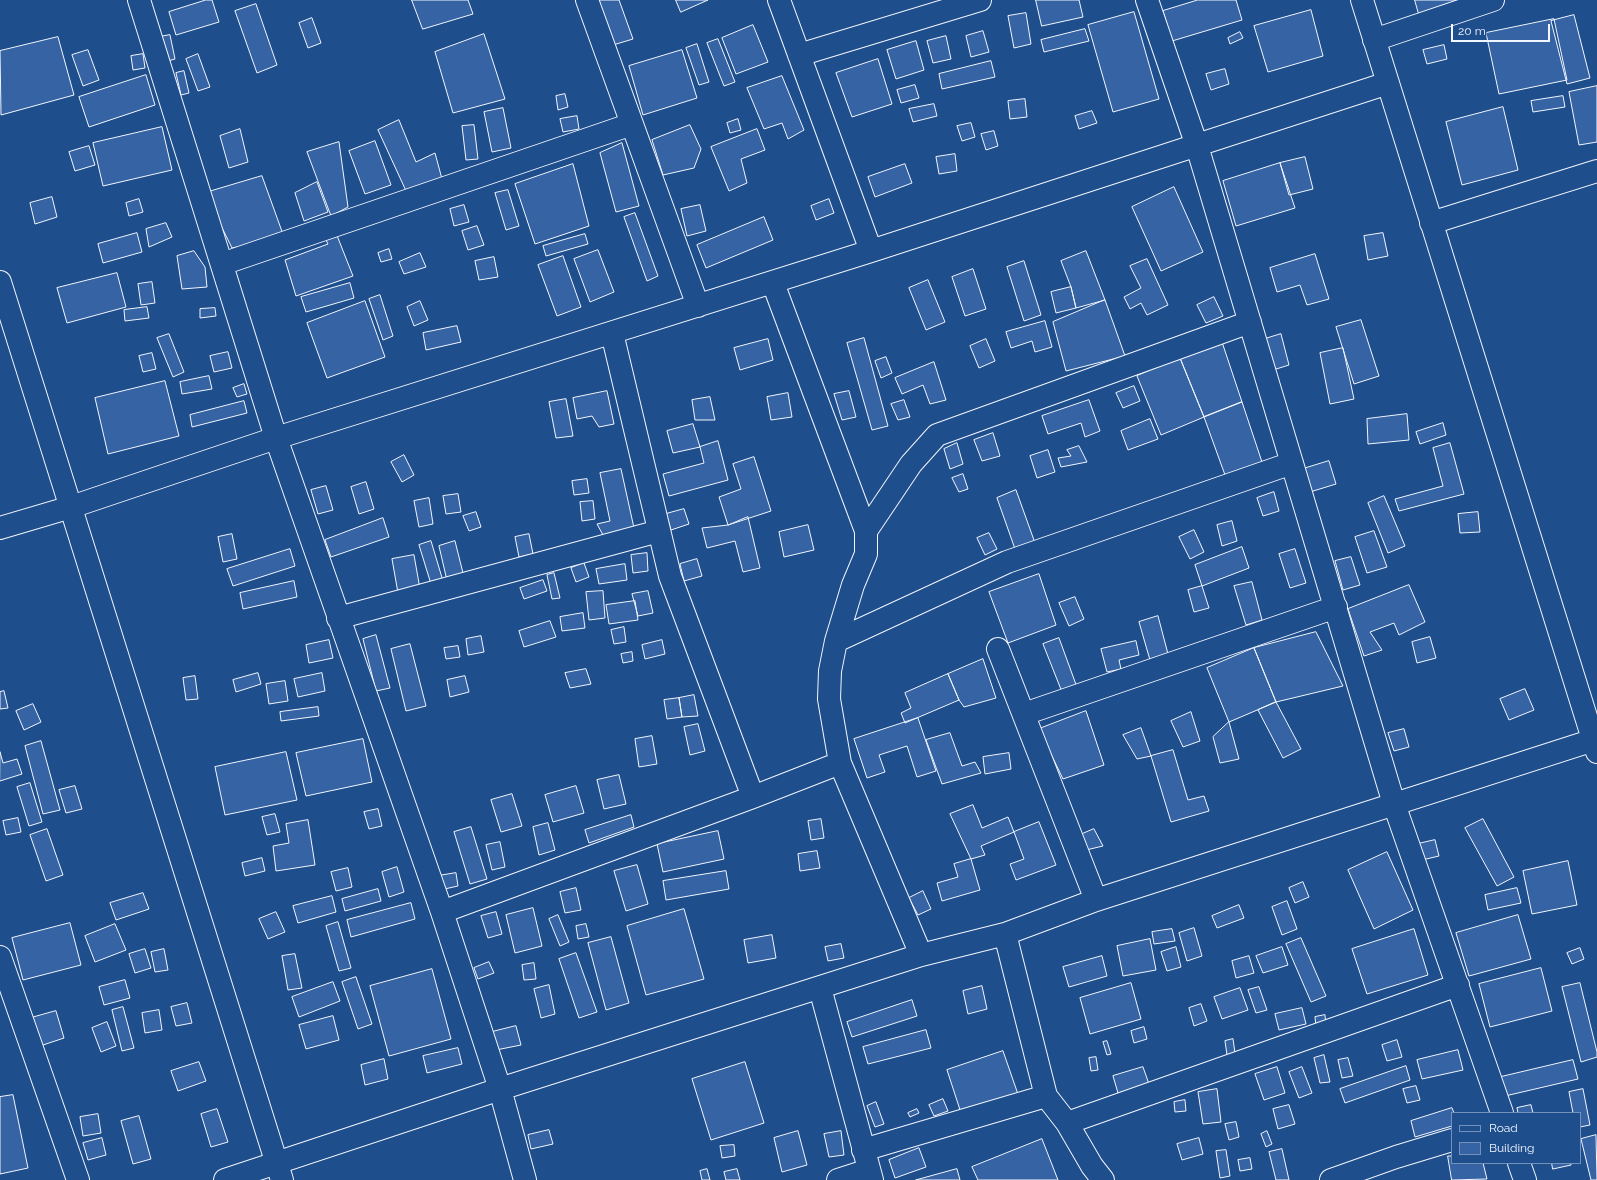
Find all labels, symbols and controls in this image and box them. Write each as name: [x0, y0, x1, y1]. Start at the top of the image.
scale bar: [1453, 16, 1552, 42]
text: 20 m: [1458, 24, 1486, 38]
legend: [1451, 1112, 1581, 1164]
text: Road: [1489, 1121, 1518, 1135]
text: Building: [1489, 1141, 1535, 1155]

